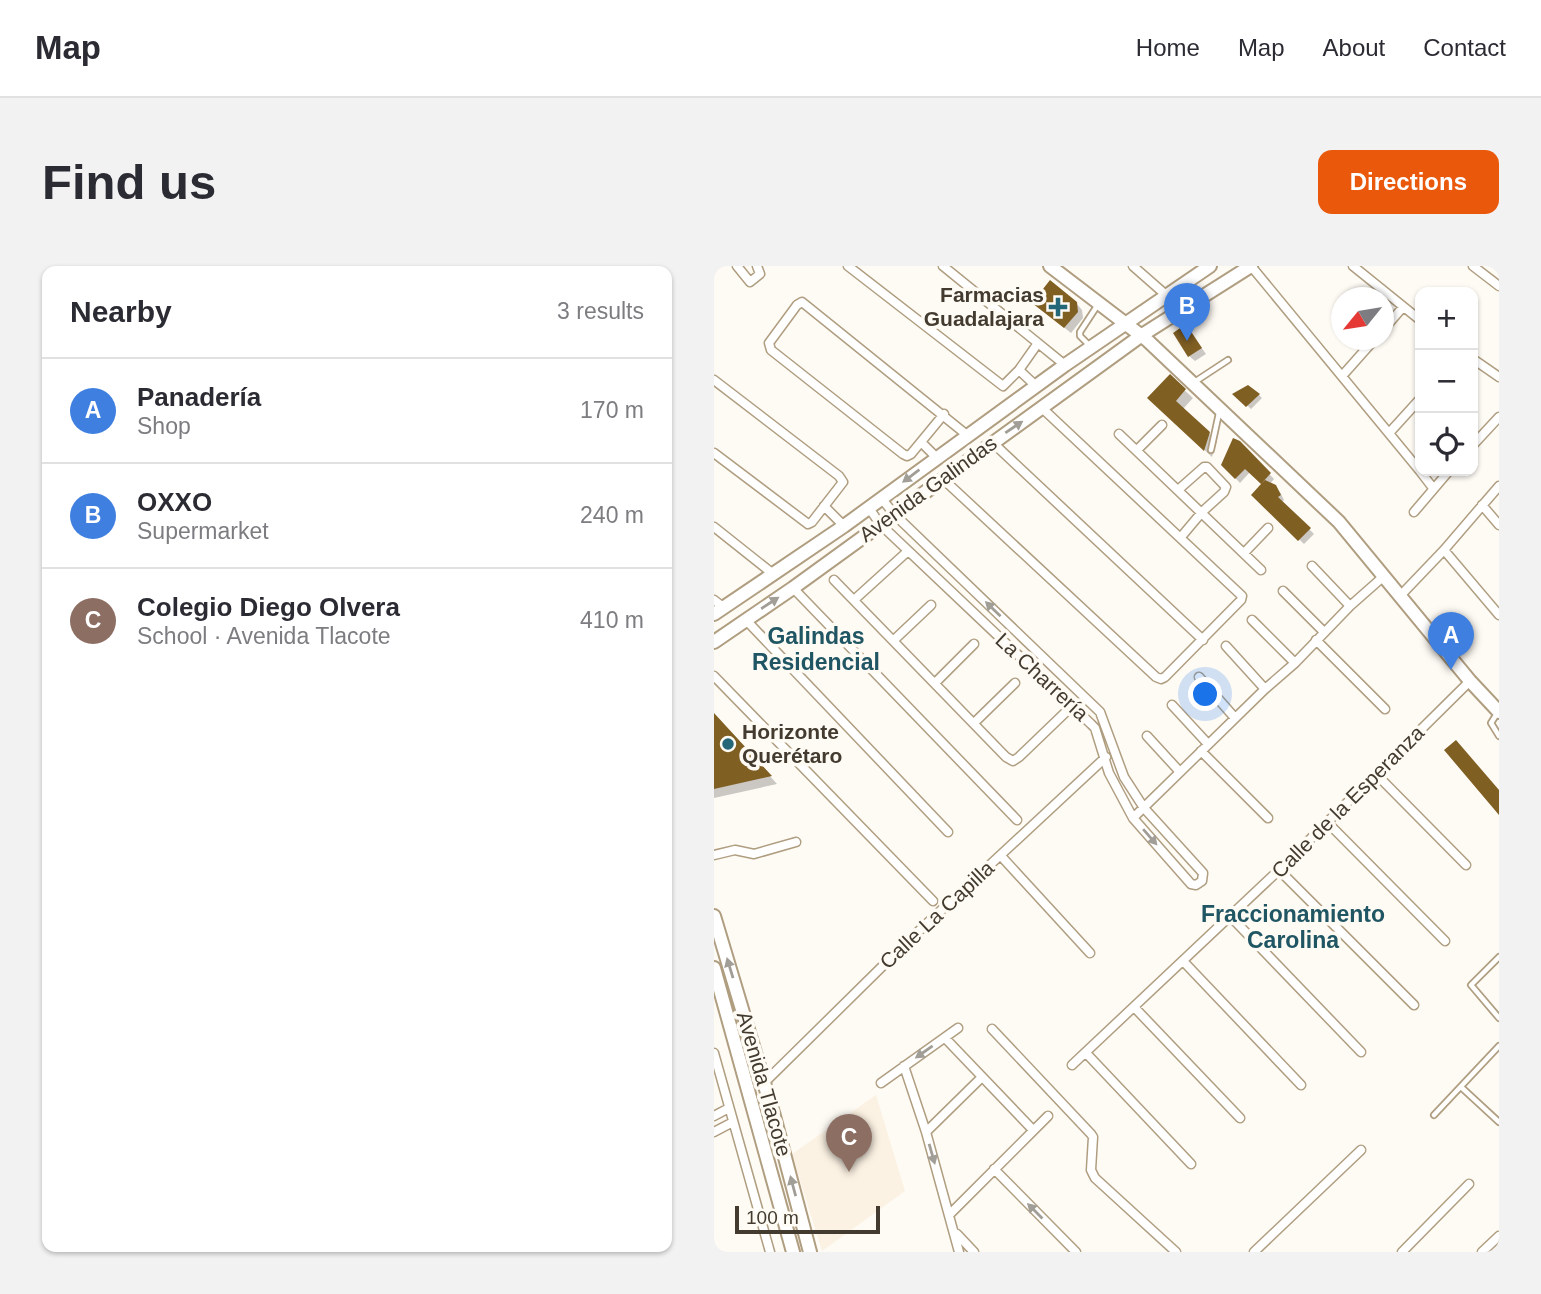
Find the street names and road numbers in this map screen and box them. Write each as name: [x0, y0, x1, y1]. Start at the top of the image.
street label: Avenida Galindas: [855, 431, 1001, 546]
street label: La Charrería: [991, 628, 1094, 725]
street label: Calle de la Esperanza: [1267, 721, 1429, 882]
street label: Calle La Capilla: [875, 856, 999, 973]
street label: Avenida Tlacote: [733, 1009, 796, 1159]

